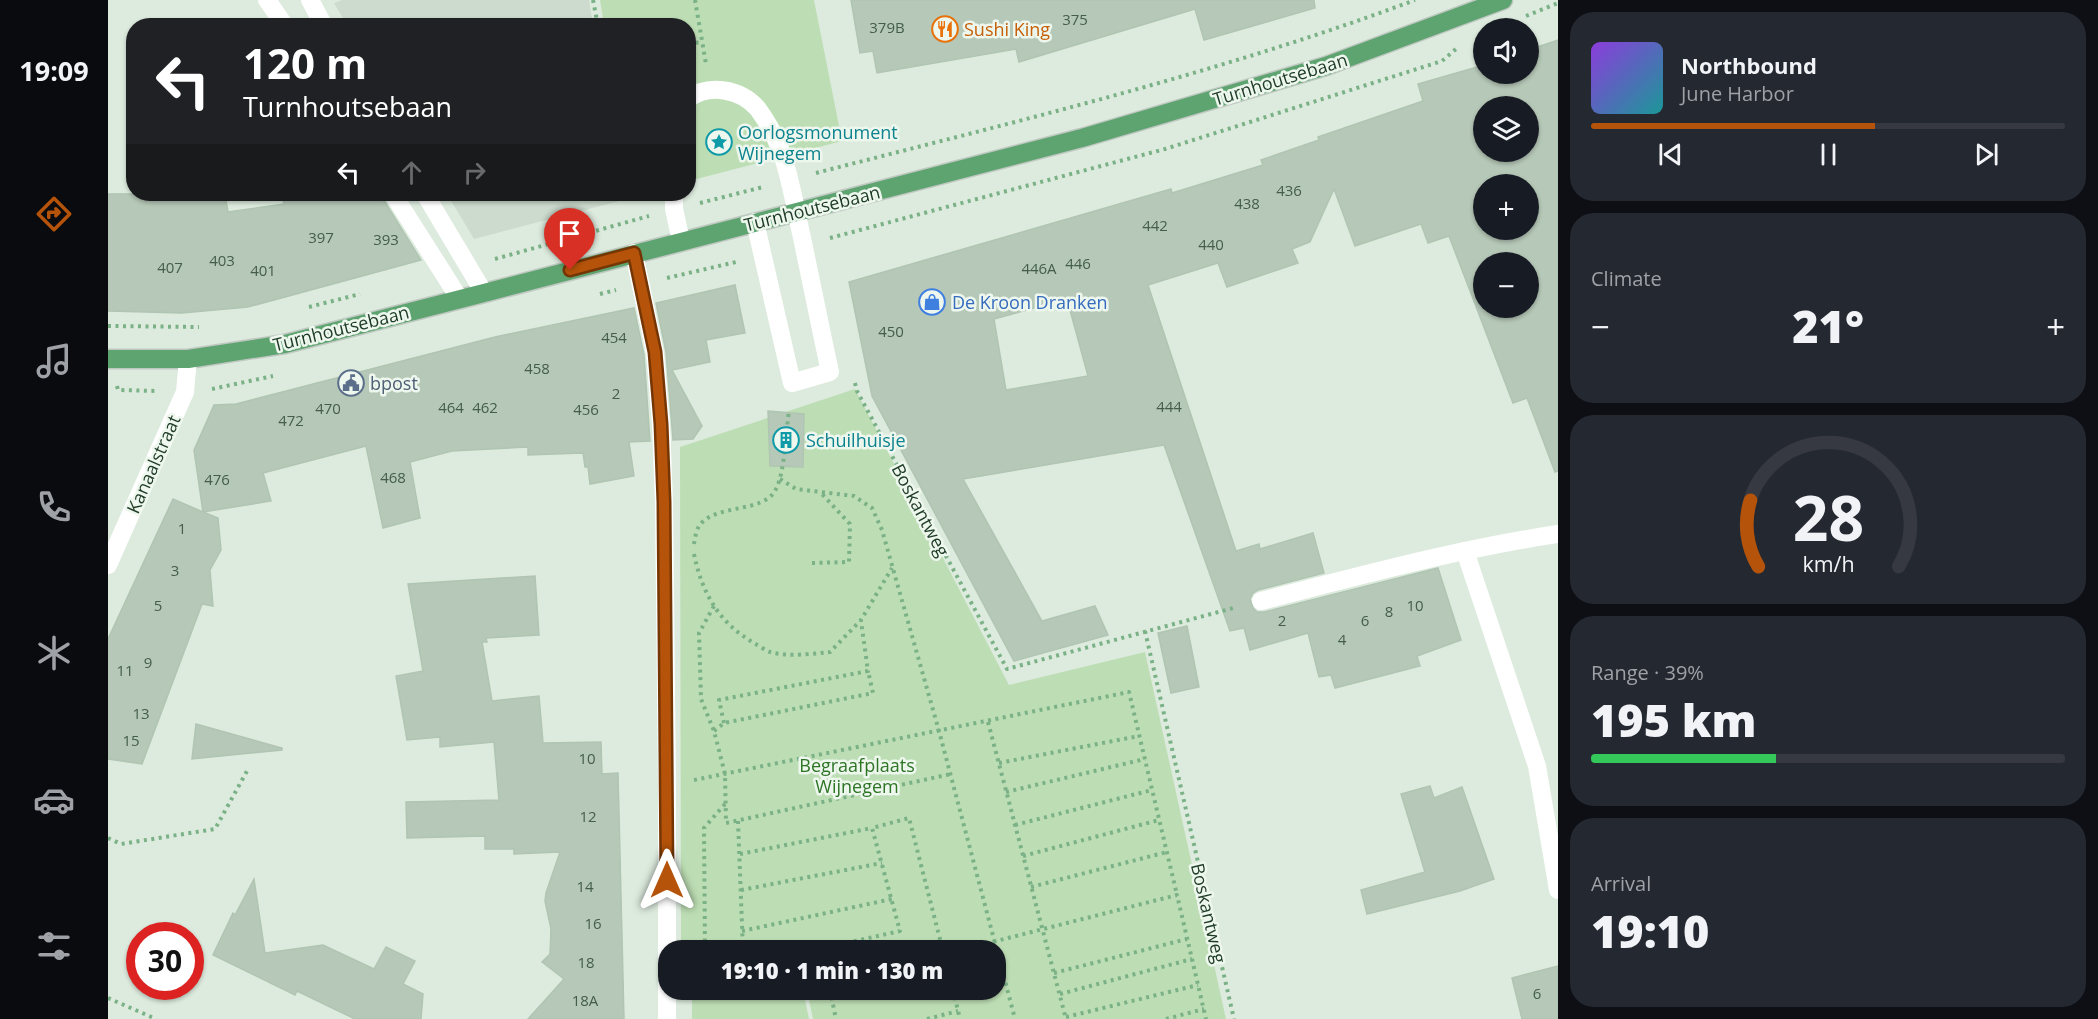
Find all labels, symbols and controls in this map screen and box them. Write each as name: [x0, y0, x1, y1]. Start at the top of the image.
house number: 375: [1062, 9, 1088, 29]
restaurant icon: Sushi King: [930, 14, 960, 44]
house number: 379B: [869, 17, 905, 37]
place label: Sushi King: [964, 17, 1050, 41]
map controls: [1473, 18, 1539, 318]
button: sound: [1473, 18, 1539, 84]
text: 120 m: [243, 34, 367, 91]
icon: left: [144, 42, 222, 120]
street label: Turnhoutsebaan: [1210, 47, 1350, 111]
text: Northbound: [1681, 50, 1817, 80]
text: 19:09: [19, 52, 89, 89]
text: June Harbor: [1681, 80, 1794, 107]
text: Turnhoutsebaan: [243, 88, 452, 125]
button: layers: [1473, 96, 1539, 162]
place label: Oorlogsmonument Wijnegem: [738, 120, 898, 165]
place icon: Oorlogsmonument Wijnegem: [704, 127, 734, 157]
icon: previous: [1654, 138, 1687, 171]
icon: pause: [1812, 138, 1845, 171]
icon: next: [1970, 138, 2003, 171]
icon: left: [332, 156, 365, 189]
icon: ahead: [395, 156, 428, 189]
icon: right: [458, 156, 491, 189]
button: +: [1473, 174, 1539, 240]
street label: Turnhoutsebaan: [741, 179, 883, 237]
house number: 436: [1276, 180, 1302, 200]
icon: directions: [33, 193, 75, 235]
house number: 438: [1234, 193, 1260, 213]
pin: [544, 208, 595, 270]
house number: 442: [1142, 215, 1168, 235]
icon: arrive: [553, 217, 586, 250]
house number: 397: [308, 227, 334, 247]
house number: 393: [373, 229, 399, 249]
house number: 440: [1198, 234, 1224, 254]
house number: 403: [209, 250, 235, 270]
button: −: [1473, 252, 1539, 318]
house number: 446: [1065, 253, 1091, 273]
house number: 407: [157, 257, 183, 277]
house number: 446A: [1021, 258, 1057, 278]
house number: 401: [250, 260, 276, 280]
text: Climate: [1591, 265, 1662, 292]
shop icon: De Kroon Dranken: [917, 287, 947, 317]
place label: De Kroon Dranken: [952, 290, 1108, 314]
text: 21°: [1792, 295, 1864, 356]
street label: Turnhoutsebaan: [270, 299, 412, 357]
text: −: [1591, 304, 1610, 349]
text: +: [2046, 304, 2065, 349]
house number: 450: [878, 321, 904, 341]
house number: 454: [601, 327, 627, 347]
icon: music: [33, 340, 75, 382]
house number: 458: [524, 358, 550, 378]
public building icon: bpost: [336, 368, 366, 398]
place label: bpost: [370, 371, 418, 395]
house number: 2: [612, 383, 620, 403]
house number: 444: [1156, 396, 1182, 416]
house number: 464: [438, 397, 464, 417]
house number: 462: [472, 397, 498, 417]
house number: 470: [315, 398, 341, 418]
house number: 456: [573, 399, 599, 419]
house number: 472: [278, 410, 304, 430]
street label: Kanaalstraat: [121, 411, 185, 517]
building icon: Schuilhuisje: [771, 425, 801, 455]
place label: Schuilhuisje: [806, 428, 906, 452]
street label: Boskantweg: [887, 459, 956, 561]
house number: 468: [380, 467, 406, 487]
house number: 476: [204, 469, 230, 489]
text: 28: [1792, 474, 1864, 559]
icon: phone: [33, 486, 75, 528]
house number: 1: [178, 518, 186, 538]
text: km/h: [1802, 549, 1854, 578]
house number: 3: [171, 560, 179, 580]
house number: 5: [154, 595, 162, 615]
house number: 10: [1406, 595, 1424, 615]
house number: 8: [1385, 601, 1393, 621]
house number: 2: [1278, 610, 1286, 630]
house number: 6: [1361, 610, 1369, 630]
house number: 4: [1338, 629, 1347, 649]
icon: climate: [33, 632, 75, 674]
house number: 9: [144, 652, 152, 672]
text: Range · 39%: [1591, 659, 1704, 686]
house number: 11: [116, 660, 134, 680]
text: 195 km: [1591, 689, 1756, 750]
house number: 13: [132, 703, 150, 723]
house number: 15: [122, 730, 140, 750]
house number: 10: [578, 748, 596, 768]
park label: Begraafplaats Wijnegem: [799, 753, 915, 798]
icon: car: [33, 779, 75, 821]
house number: 12: [579, 806, 597, 826]
position arrow: [635, 848, 699, 912]
street label: Boskantweg: [1186, 861, 1232, 966]
text: Arrival: [1591, 870, 1651, 897]
house number: 14: [576, 876, 594, 896]
text: 19:10: [1591, 900, 1709, 961]
house number: 16: [584, 913, 602, 933]
speed limit sign: 30: [126, 922, 204, 1000]
icon: filters: [33, 925, 75, 967]
house number: 18: [577, 952, 595, 972]
text: 19:10 · 1 min · 130 m: [721, 955, 943, 985]
house number: 6: [1533, 983, 1541, 1003]
house number: 18A: [572, 990, 599, 1010]

